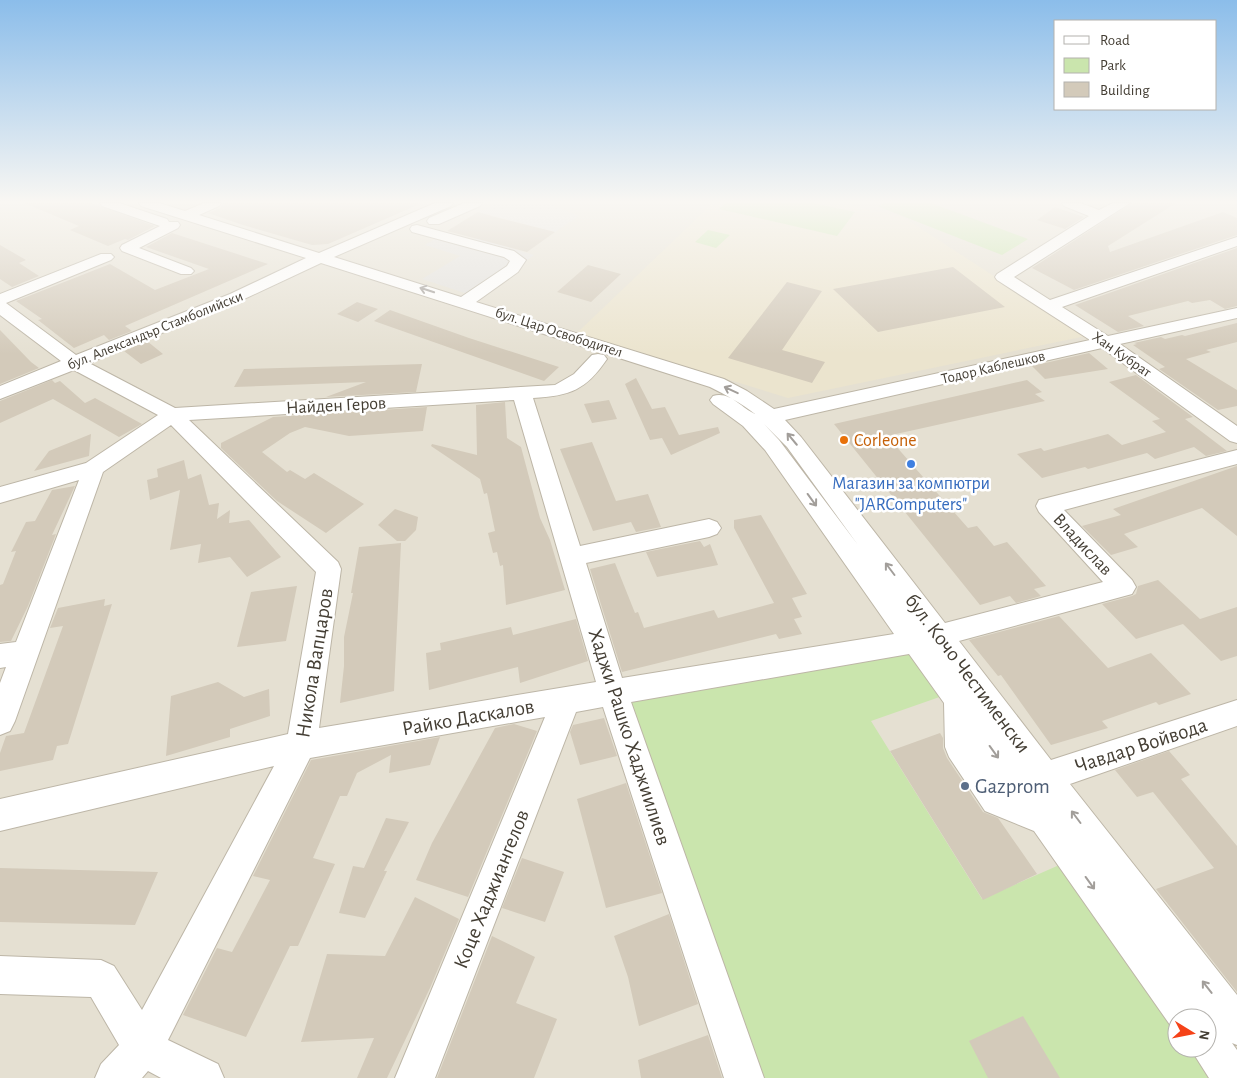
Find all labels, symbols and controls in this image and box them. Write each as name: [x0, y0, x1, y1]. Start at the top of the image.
legend: [1054, 20, 1217, 110]
text: Road: [1100, 33, 1130, 48]
text: Park: [1100, 58, 1126, 73]
text: Building: [1100, 83, 1150, 98]
one-way arrow: [420, 285, 436, 295]
street label: бул. Александър Стамболийски: [65, 288, 245, 373]
street label: бул. Цар Освободител: [493, 305, 624, 360]
street label: Хан Кубрат: [1090, 329, 1154, 380]
street label: Тодор Каблешков: [940, 348, 1046, 387]
one-way arrow: [724, 384, 739, 394]
street label: Найден Геров: [286, 394, 387, 418]
place label: Corleone: [854, 432, 916, 450]
one-way arrow: [787, 433, 798, 446]
marker: Corleone: [838, 434, 850, 446]
marker: Магазин за компютри "JARComputers": [905, 458, 917, 470]
place label: Магазин за компютри "JARComputers": [832, 475, 990, 514]
one-way arrow: [807, 493, 817, 507]
street label: Владислав: [1049, 510, 1115, 579]
one-way arrow: [885, 562, 895, 576]
street label: Никола Вапцаров: [292, 587, 337, 739]
street label: бул. Кочо Честименски: [901, 590, 1034, 757]
street label: Хаджи Рашко Хаджиилиев: [585, 626, 675, 848]
street label: Райко Даскалов: [400, 696, 536, 739]
street label: Чавдар Войвода: [1072, 714, 1210, 777]
one-way arrow: [989, 745, 999, 759]
place label: Gazprom: [975, 776, 1050, 797]
marker: Gazprom: [959, 780, 971, 792]
street label: Коце Хаджиангелов: [450, 807, 533, 972]
one-way arrow: [1070, 811, 1081, 824]
one-way arrow: [1085, 876, 1095, 890]
one-way arrow: [1202, 980, 1212, 994]
north arrow: [1167, 1008, 1217, 1058]
text: N: [1196, 1029, 1212, 1041]

